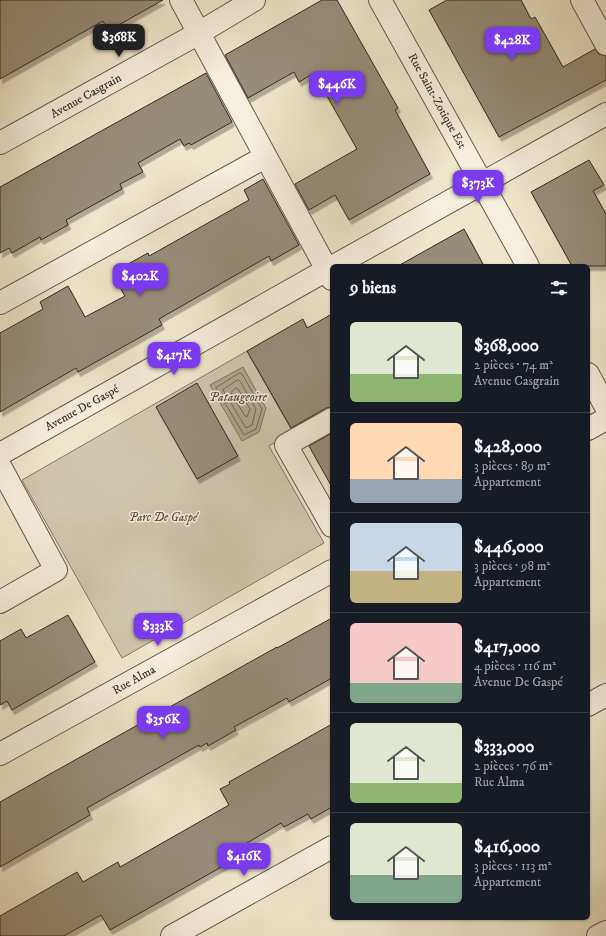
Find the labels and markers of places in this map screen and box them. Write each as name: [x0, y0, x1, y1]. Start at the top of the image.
pin: $368K: [91, 24, 147, 58]
pin: $428K: [484, 27, 540, 61]
pin: $446K: [309, 71, 365, 105]
pin: $373K: [450, 170, 506, 204]
pin: $402K: [112, 263, 168, 297]
pin: $417K: [146, 342, 202, 376]
pin: $333K: [130, 613, 186, 647]
pin: $356K: [135, 706, 191, 740]
pin: $416K: [216, 843, 272, 877]

